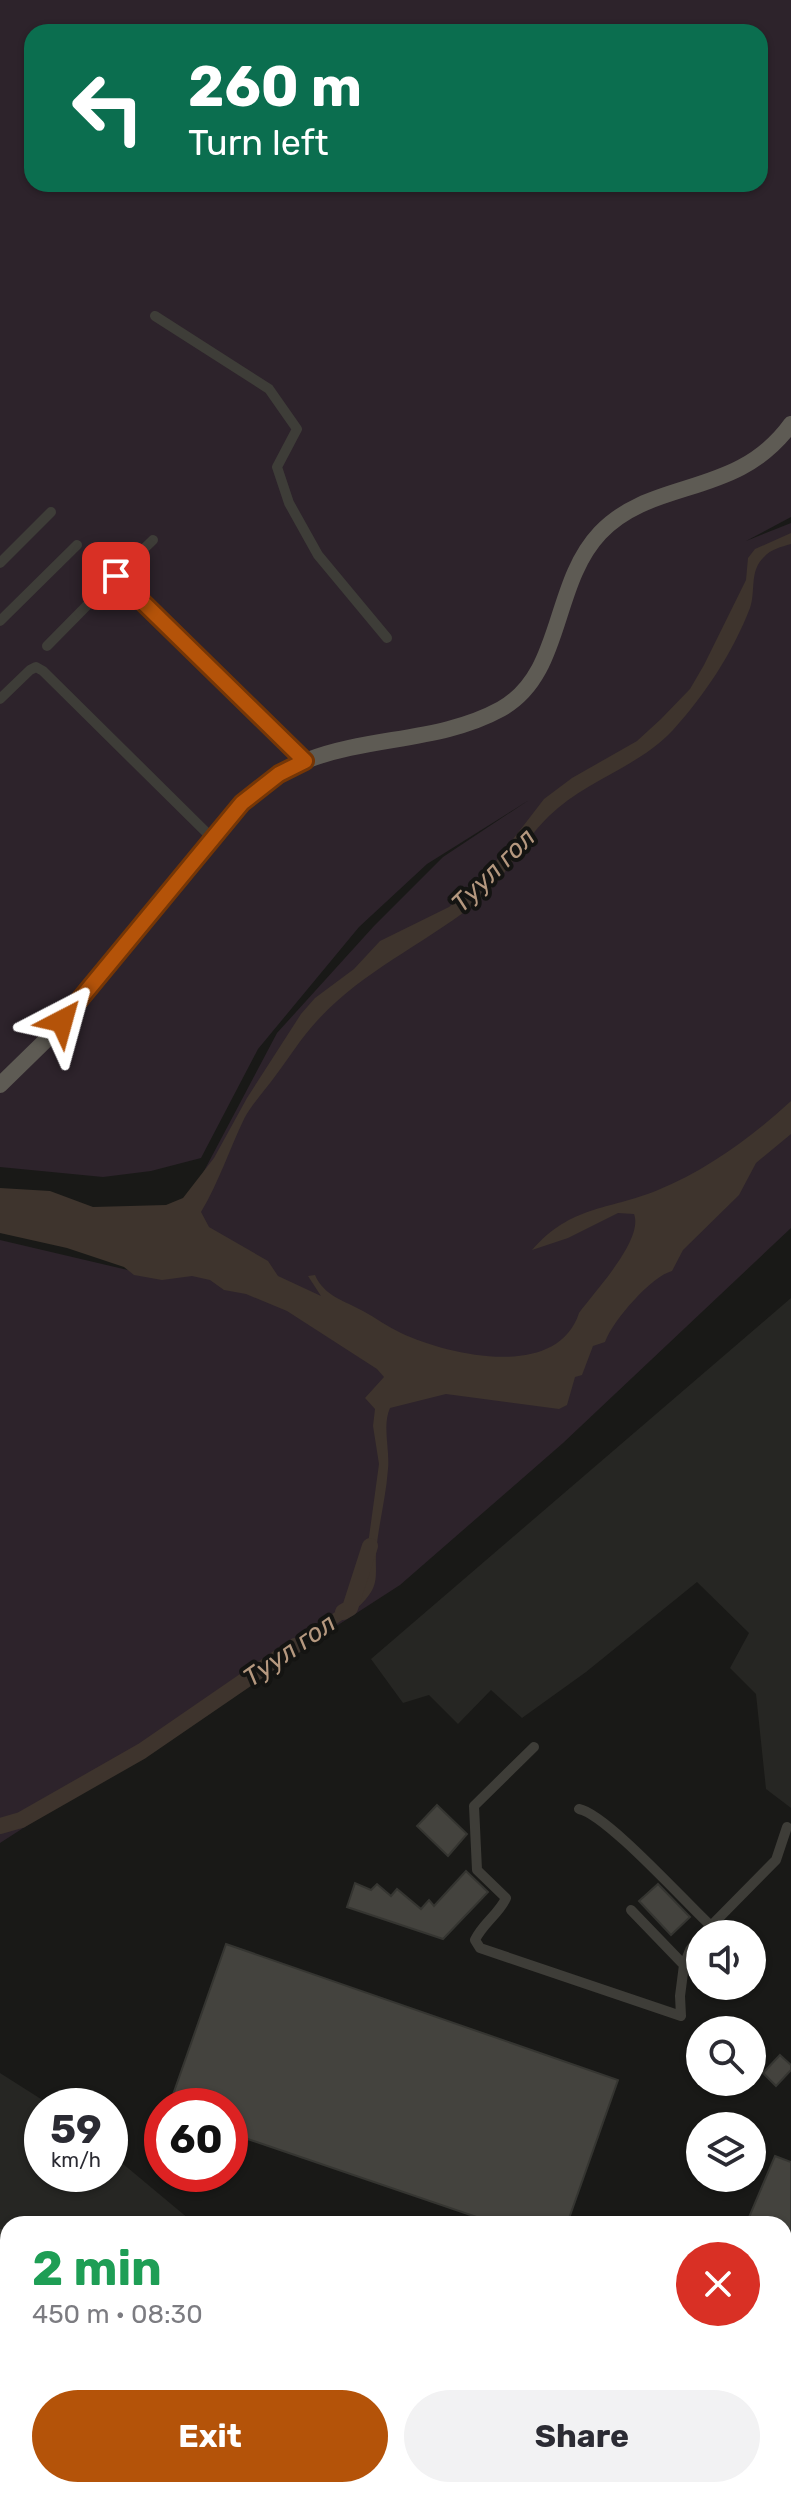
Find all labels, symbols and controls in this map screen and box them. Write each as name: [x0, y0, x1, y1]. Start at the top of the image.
text: 260 m: [188, 54, 362, 120]
icon: left: [56, 56, 160, 160]
text: Turn left: [188, 121, 329, 164]
pin: [82, 542, 150, 610]
icon: arrive: [94, 554, 138, 598]
water label: Туул гол: [445, 822, 542, 919]
position arrow: [20, 979, 104, 1063]
water label: Туул гол: [237, 1607, 341, 1693]
map controls: [686, 1920, 766, 2192]
button: sound: [686, 1920, 766, 2000]
button: search: [686, 2016, 766, 2096]
speed limit sign: 60: [144, 2088, 248, 2192]
text: 59: [50, 2106, 102, 2153]
button: layers: [686, 2112, 766, 2192]
text: km/h: [51, 2148, 101, 2172]
text: 2 min: [32, 2240, 162, 2297]
button: close: [676, 2242, 760, 2326]
text: 450 m · 08:30: [32, 2299, 203, 2330]
button: Exit: [32, 2390, 388, 2482]
button: Share: [404, 2390, 760, 2482]

